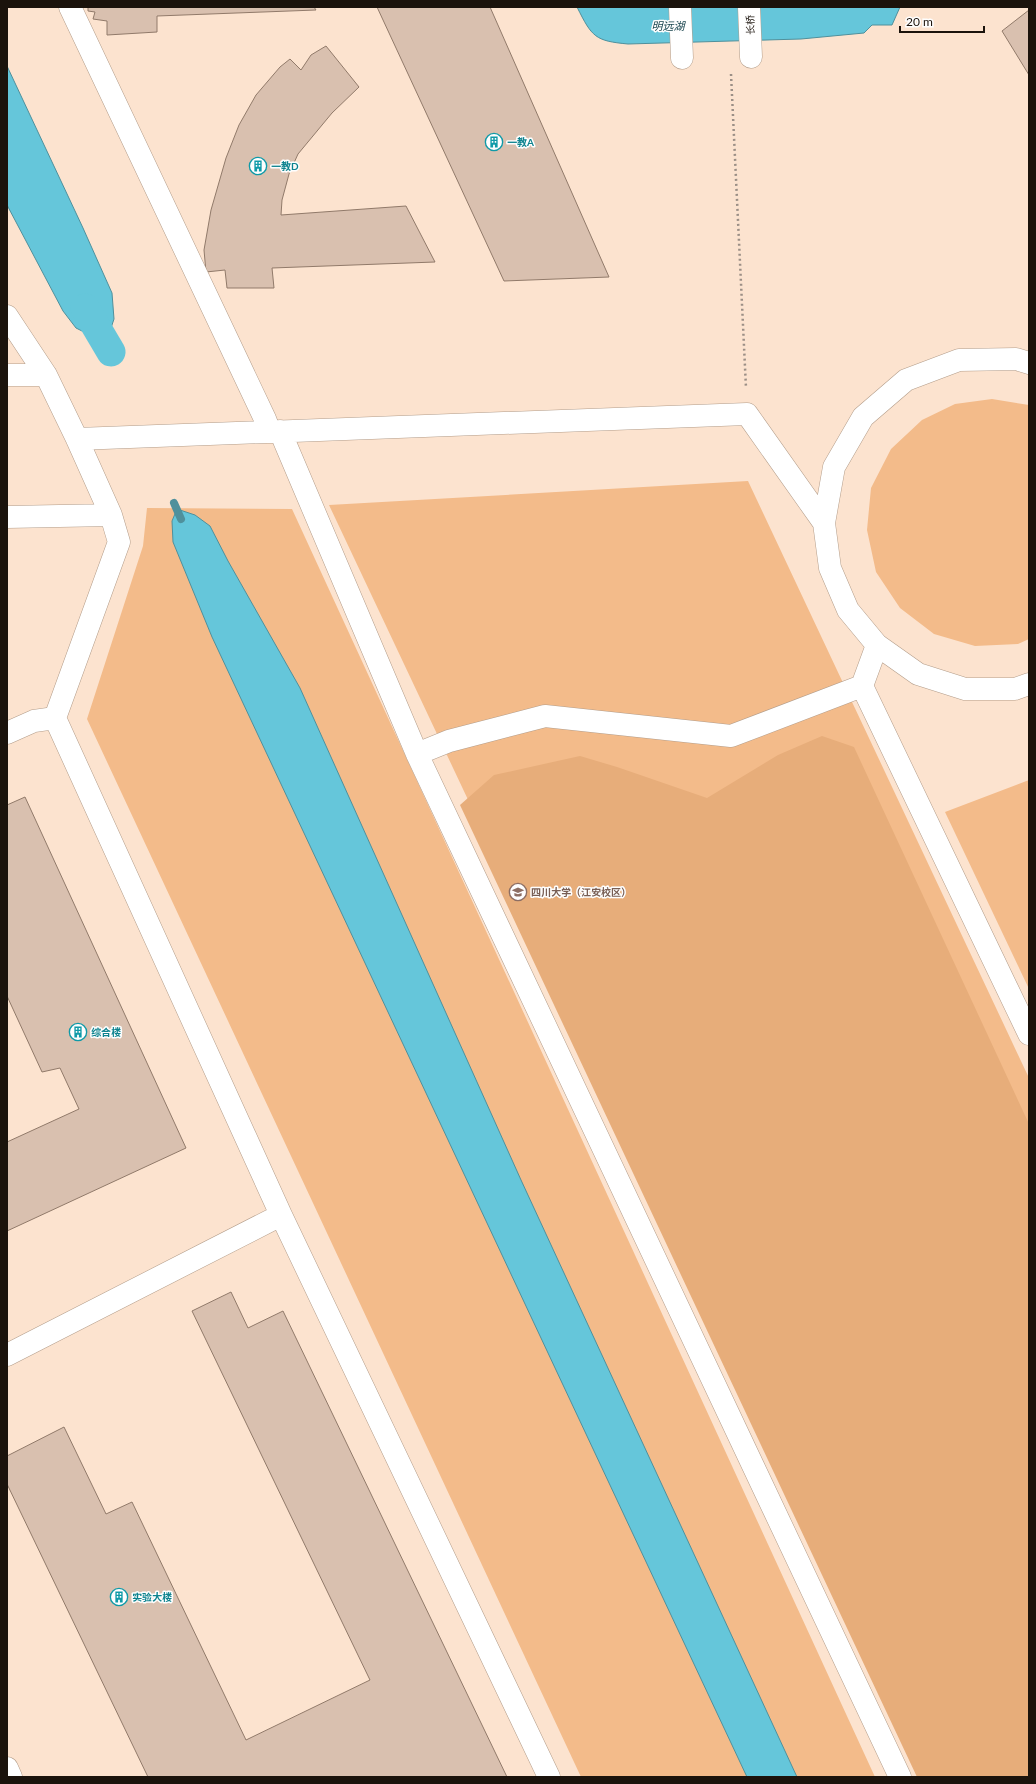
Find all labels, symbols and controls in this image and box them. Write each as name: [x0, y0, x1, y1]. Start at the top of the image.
scale bar: [900, 8, 984, 34]
text: 20 m: [906, 14, 933, 29]
street label: 长桥: [744, 15, 756, 35]
water label: 明远湖: [652, 19, 686, 32]
building icon: 一教A: [484, 132, 504, 152]
place label: 一教A: [507, 136, 534, 148]
building icon: 一教D: [248, 156, 268, 176]
place label: 一教D: [271, 160, 299, 172]
school or university icon: 四川大学（江安校区）: [508, 882, 528, 902]
place label: 四川大学（江安校区）: [531, 886, 631, 898]
building icon: 综合楼: [68, 1022, 88, 1042]
place label: 综合楼: [91, 1026, 121, 1038]
building icon: 实验大楼: [109, 1587, 129, 1607]
place label: 实验大楼: [132, 1591, 172, 1603]

